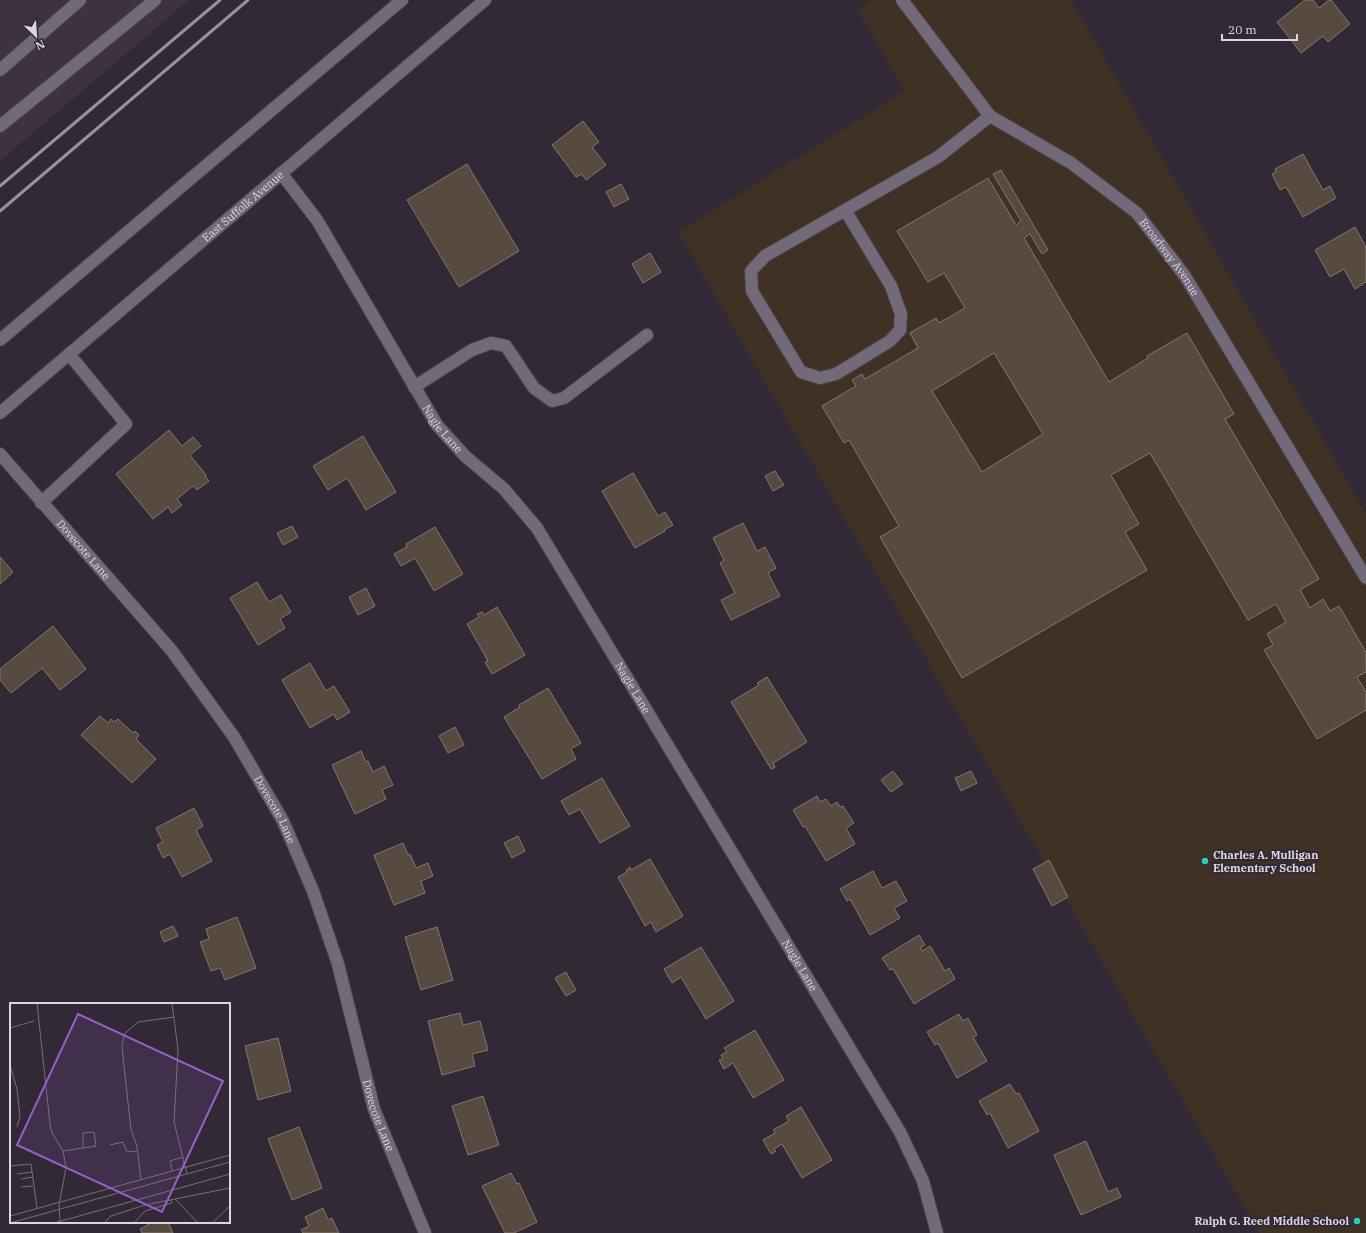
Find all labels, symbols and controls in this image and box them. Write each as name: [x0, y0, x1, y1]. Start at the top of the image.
north arrow: [16, 16, 56, 56]
scale bar: [1222, 16, 1297, 42]
text: 20 m: [1228, 22, 1257, 37]
text: N: [33, 37, 47, 53]
street label: East Suffolk Avenue: [199, 167, 287, 245]
street label: Broadway Avenue: [1137, 216, 1202, 299]
street label: Nagle Lane: [420, 402, 466, 456]
street label: Dovecote Lane: [54, 517, 114, 583]
street label: Nagle Lane: [612, 659, 654, 716]
street label: Dovecote Lane: [251, 773, 299, 846]
place label: Charles A. Mulligan Elementary School: [1213, 848, 1318, 875]
marker: Charles A. Mulligan Elementary School: [1200, 856, 1210, 866]
street label: Nagle Lane: [779, 937, 821, 994]
inset map: [10, 1003, 230, 1223]
street label: Dovecote Lane: [360, 1078, 398, 1153]
place label: Ralph G. Reed Middle School: [1194, 1214, 1349, 1228]
marker: Ralph G. Reed Middle School: [1352, 1216, 1362, 1226]

